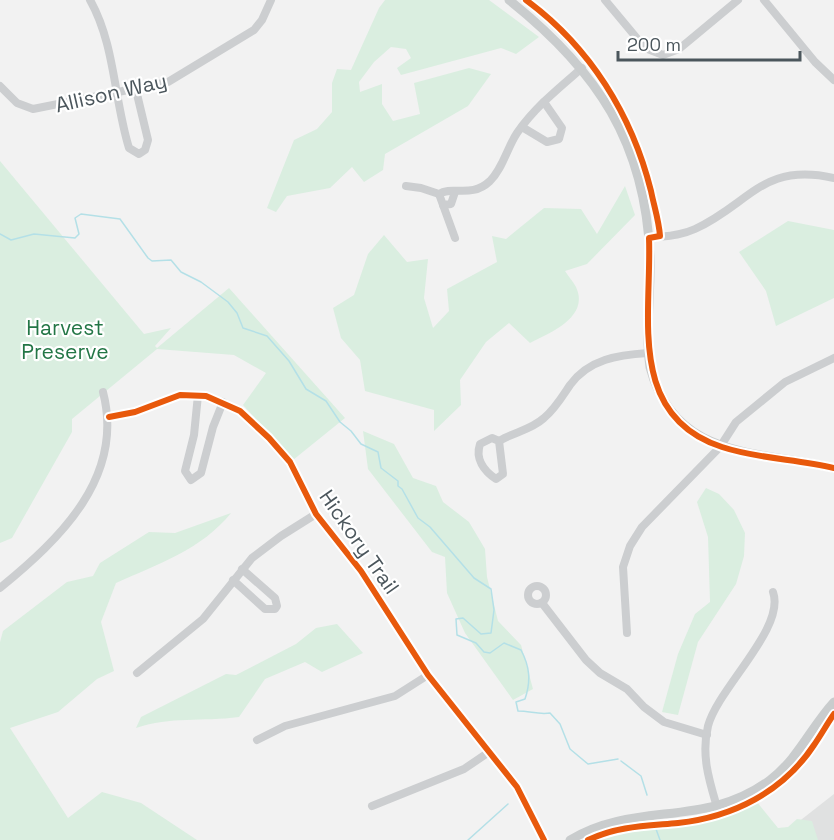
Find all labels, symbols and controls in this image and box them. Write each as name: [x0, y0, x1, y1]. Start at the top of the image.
scale bar: [618, 24, 800, 62]
text: 200 m: [627, 33, 681, 56]
street label: Allison Way: [52, 67, 169, 118]
park label: Harvest Preserve: [21, 314, 109, 365]
street label: Hickory Trail: [314, 484, 405, 599]

